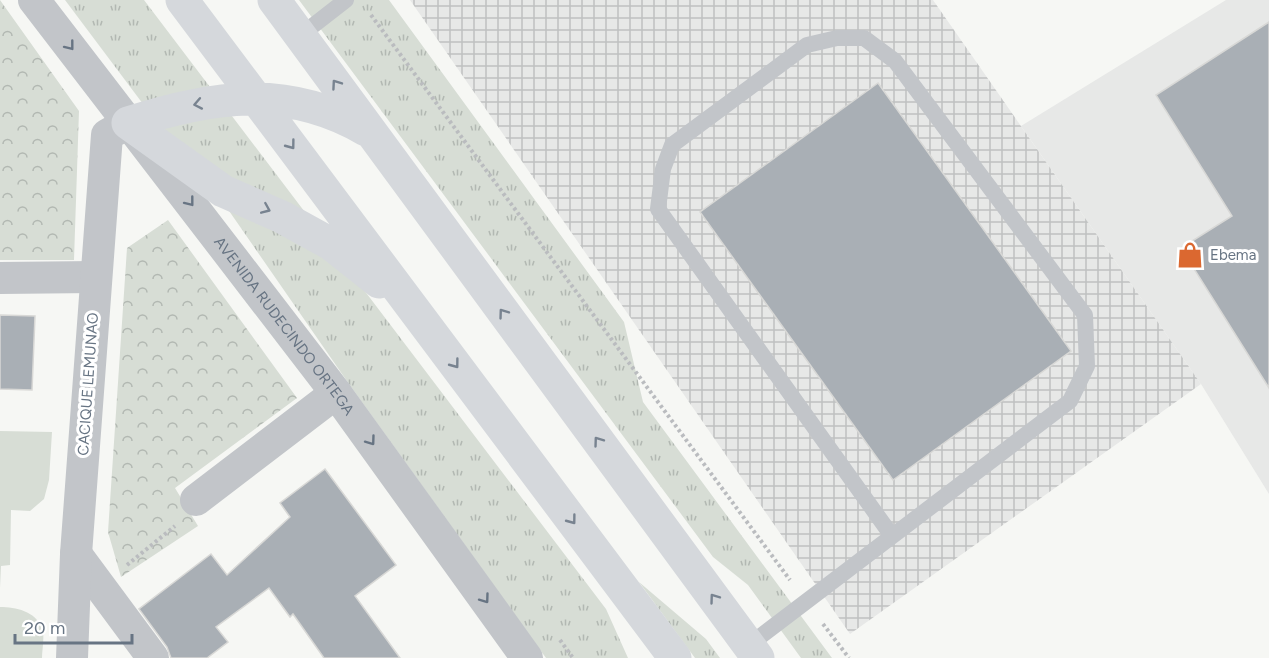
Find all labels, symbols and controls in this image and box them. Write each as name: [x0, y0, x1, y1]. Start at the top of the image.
one-way arrow: [62, 40, 73, 51]
one-way arrow: [332, 80, 343, 91]
one-way arrow: [193, 97, 203, 110]
one-way arrow: [284, 139, 295, 150]
one-way arrow: [182, 196, 193, 207]
one-way arrow: [260, 202, 271, 214]
street label: AVENIDA RUDECINDO ORTEGA: [210, 233, 358, 419]
shop icon: Ebema: [1175, 240, 1205, 270]
place label: Ebema: [1210, 246, 1256, 264]
one-way arrow: [500, 308, 511, 319]
street label: CACIQUE LEMUNAO: [74, 312, 102, 456]
one-way arrow: [448, 358, 459, 369]
one-way arrow: [364, 435, 375, 446]
one-way arrow: [594, 436, 605, 447]
one-way arrow: [565, 514, 576, 525]
one-way arrow: [478, 593, 489, 604]
one-way arrow: [710, 593, 721, 604]
scale bar: [15, 607, 132, 645]
text: 20 m: [24, 617, 65, 639]

